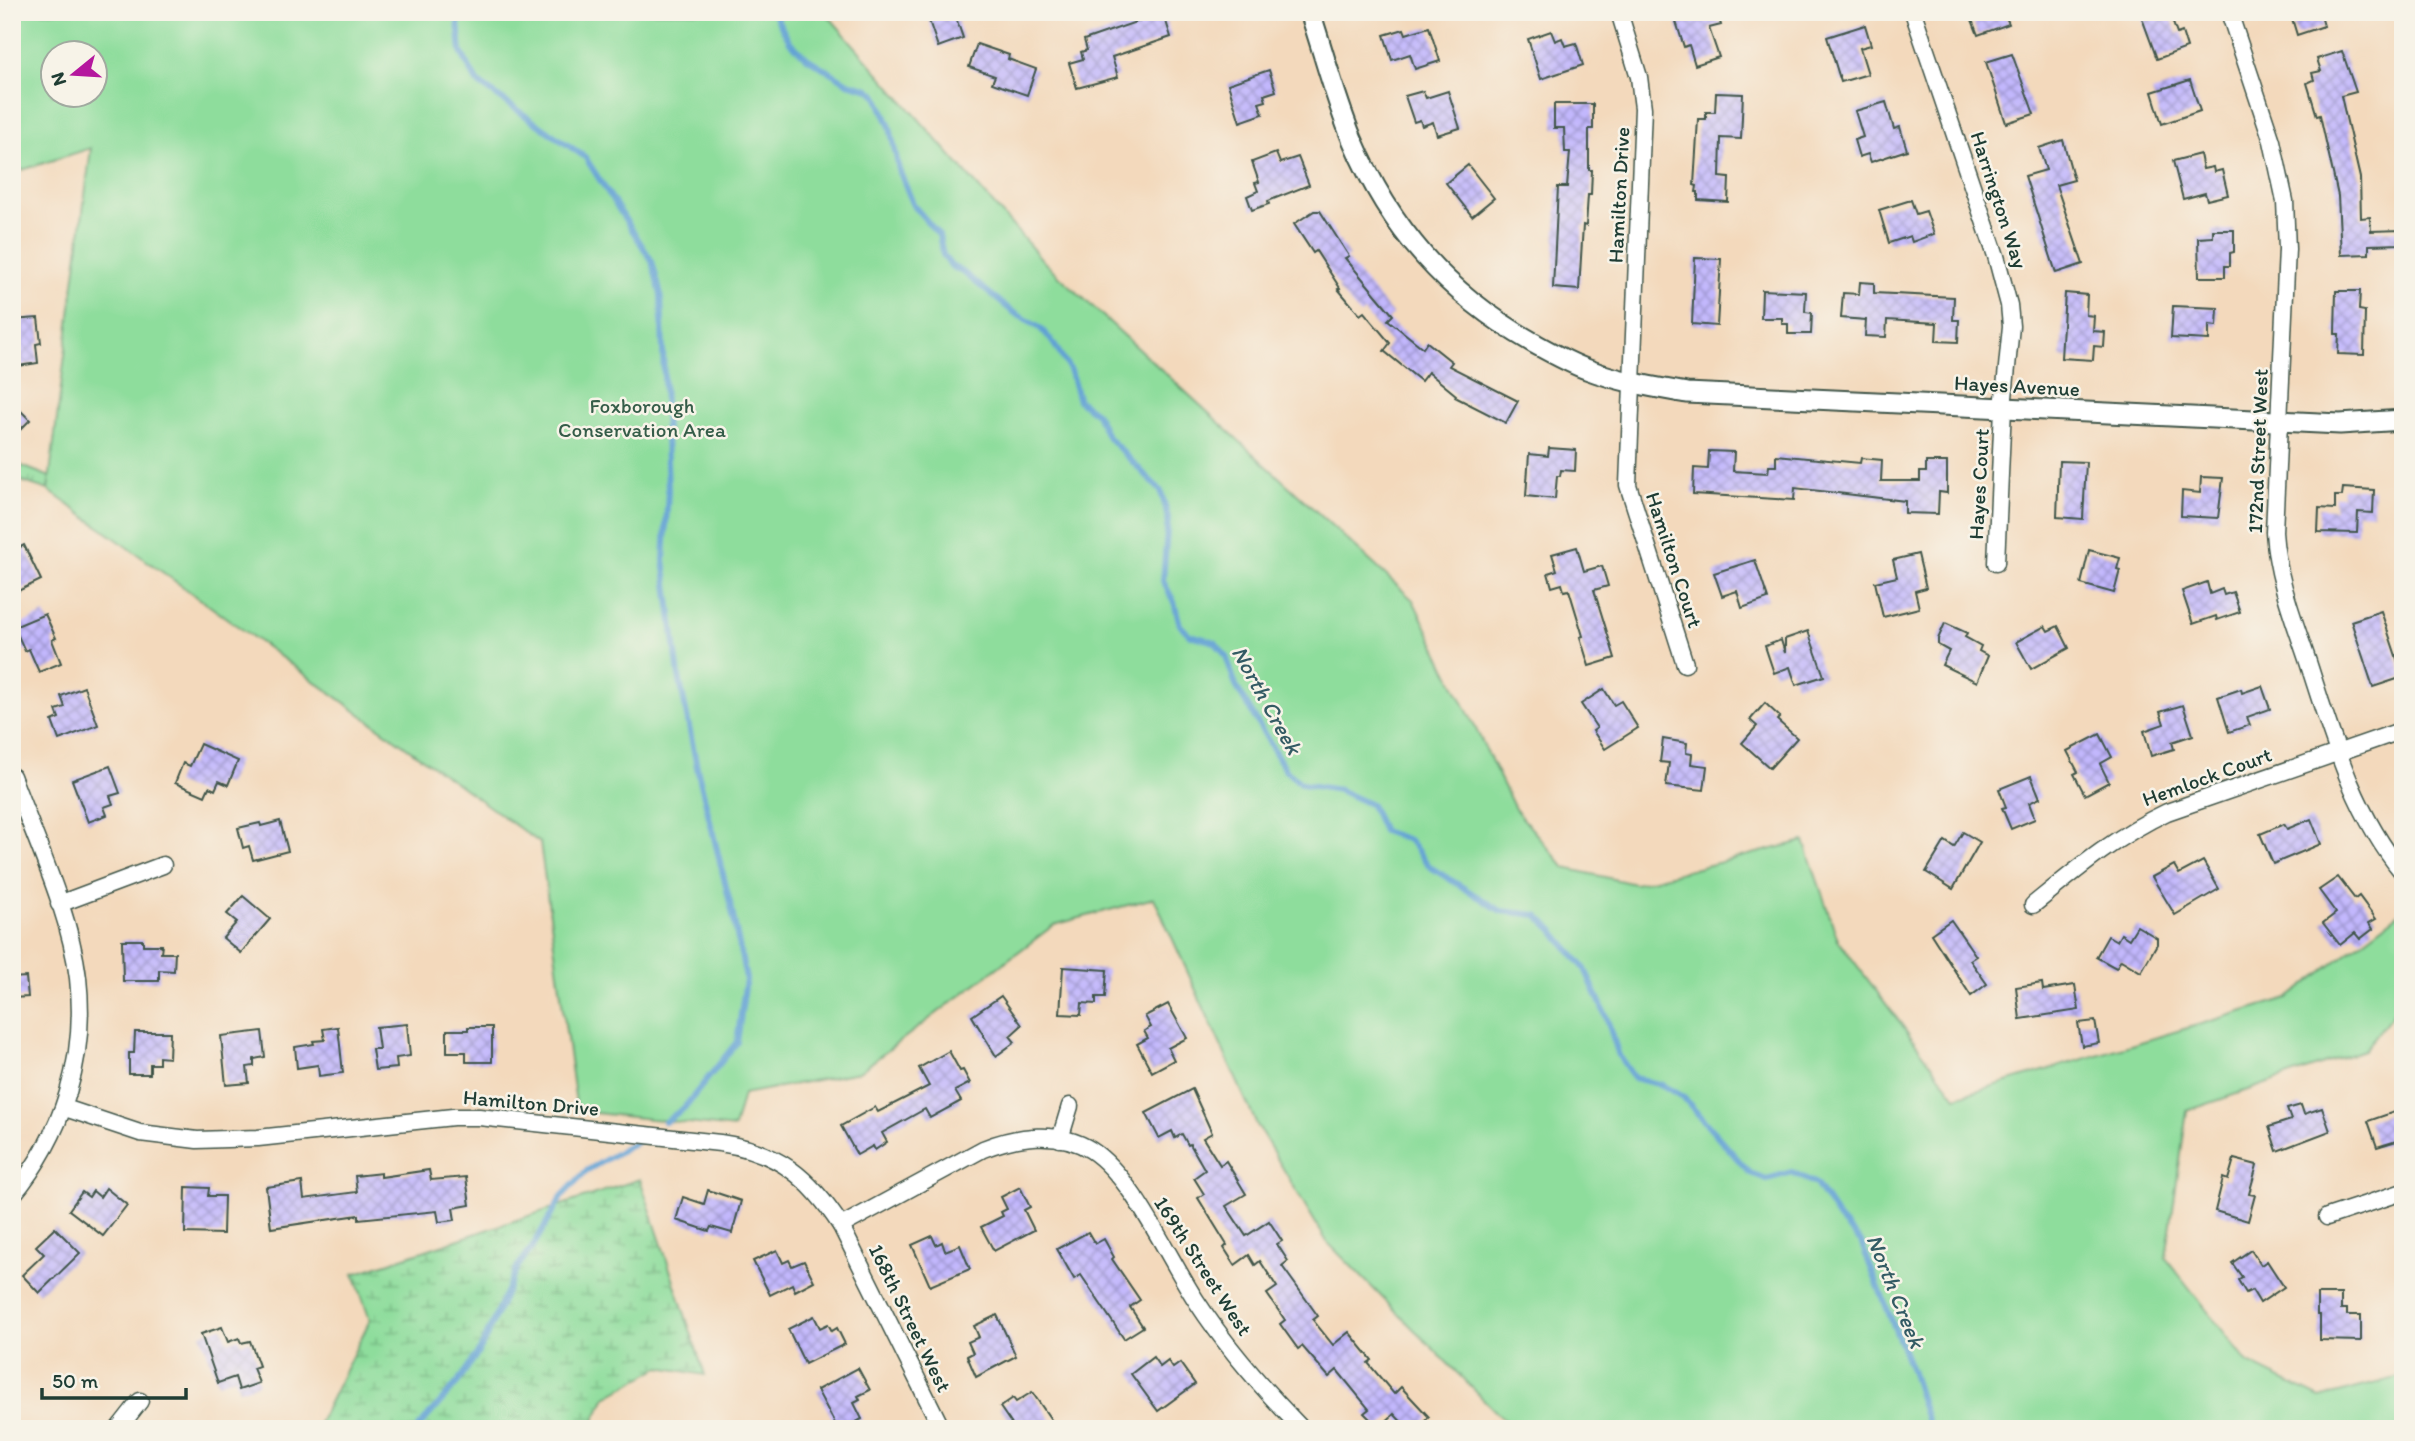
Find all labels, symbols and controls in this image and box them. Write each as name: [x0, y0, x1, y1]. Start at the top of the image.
north arrow: [38, 38, 108, 108]
text: N: [45, 69, 71, 89]
street label: Hamilton Drive: [1602, 126, 1635, 264]
street label: Harrington Way: [1966, 128, 2033, 272]
street label: 172nd Street West: [2242, 368, 2273, 534]
street label: Hayes Avenue: [1953, 370, 2081, 401]
park label: Foxborough Conservation Area: [558, 393, 726, 442]
street label: Hayes Court: [1963, 428, 1994, 540]
street label: Hamilton Court: [1641, 489, 1708, 631]
water label: North Creek: [1226, 641, 1309, 760]
street label: Hemlock Court: [2139, 742, 2275, 812]
street label: Hamilton Drive: [462, 1084, 600, 1121]
street label: 169th Street West: [1149, 1191, 1258, 1340]
water label: North Creek: [1861, 1230, 1932, 1353]
street label: 168th Street West: [864, 1240, 957, 1396]
scale bar: [42, 1357, 186, 1401]
text: 50 m: [52, 1368, 99, 1393]

